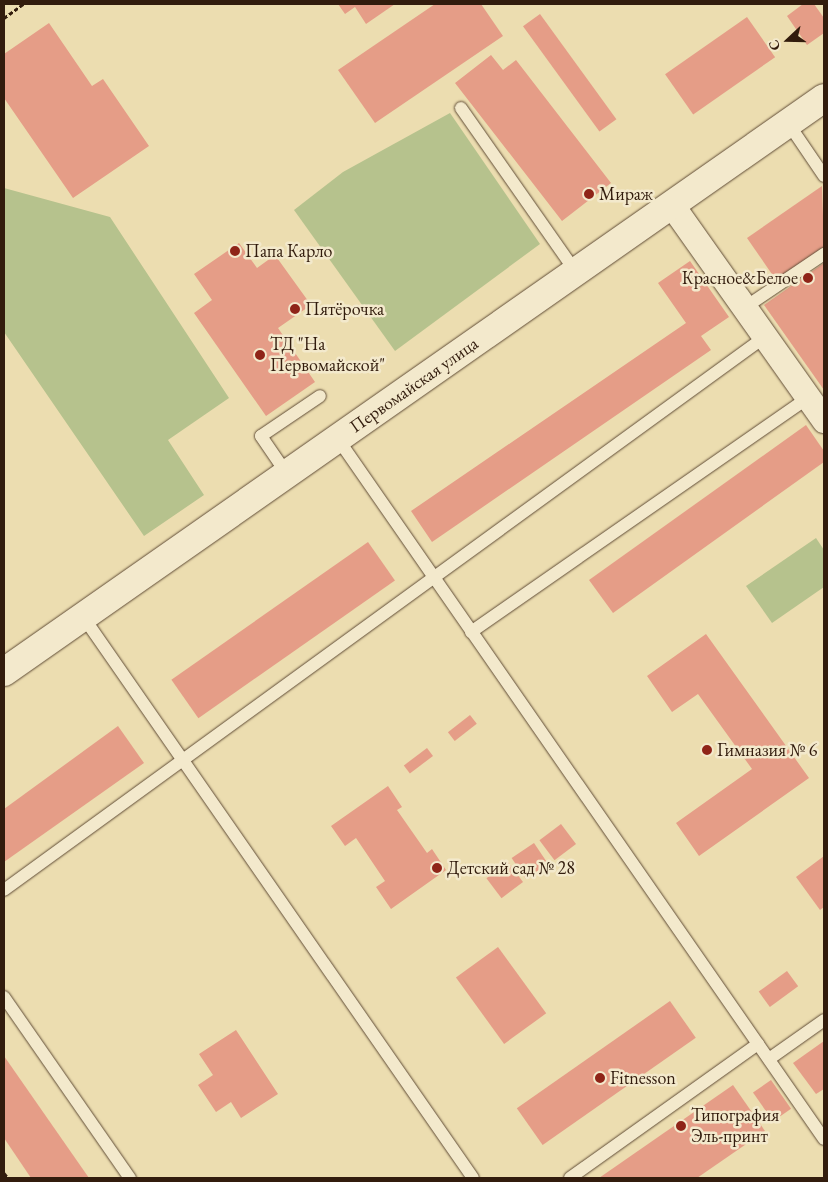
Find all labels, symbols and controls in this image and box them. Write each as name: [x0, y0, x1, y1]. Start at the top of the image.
north arrow: [763, 15, 813, 65]
text: С: [764, 38, 784, 53]
place label: Мираж: [599, 183, 653, 205]
marker: Мираж: [583, 188, 595, 200]
place label: Папа Карло: [245, 240, 332, 262]
marker: Папа Карло: [229, 245, 241, 257]
place label: Красное&Белое: [682, 267, 798, 289]
marker: Красное&Белое: [802, 272, 814, 284]
place label: Пятёрочка: [305, 298, 384, 320]
marker: Пятёрочка: [289, 303, 301, 315]
street label: Первомайская улица: [346, 333, 482, 437]
place label: ТД "На Первомайской": [270, 334, 385, 376]
marker: ТД "На Первомайской": [254, 349, 266, 361]
place label: Гимназия № 6: [717, 739, 818, 761]
marker: Гимназия № 6: [701, 744, 713, 756]
place label: Детский сад № 28: [447, 857, 575, 879]
marker: Детский сад № 28: [431, 862, 443, 874]
place label: Fitnesson: [610, 1067, 676, 1089]
marker: Fitnesson: [594, 1072, 606, 1084]
place label: Типография Эль-принт: [691, 1105, 779, 1148]
marker: Типография Эль-принт: [675, 1120, 687, 1132]

